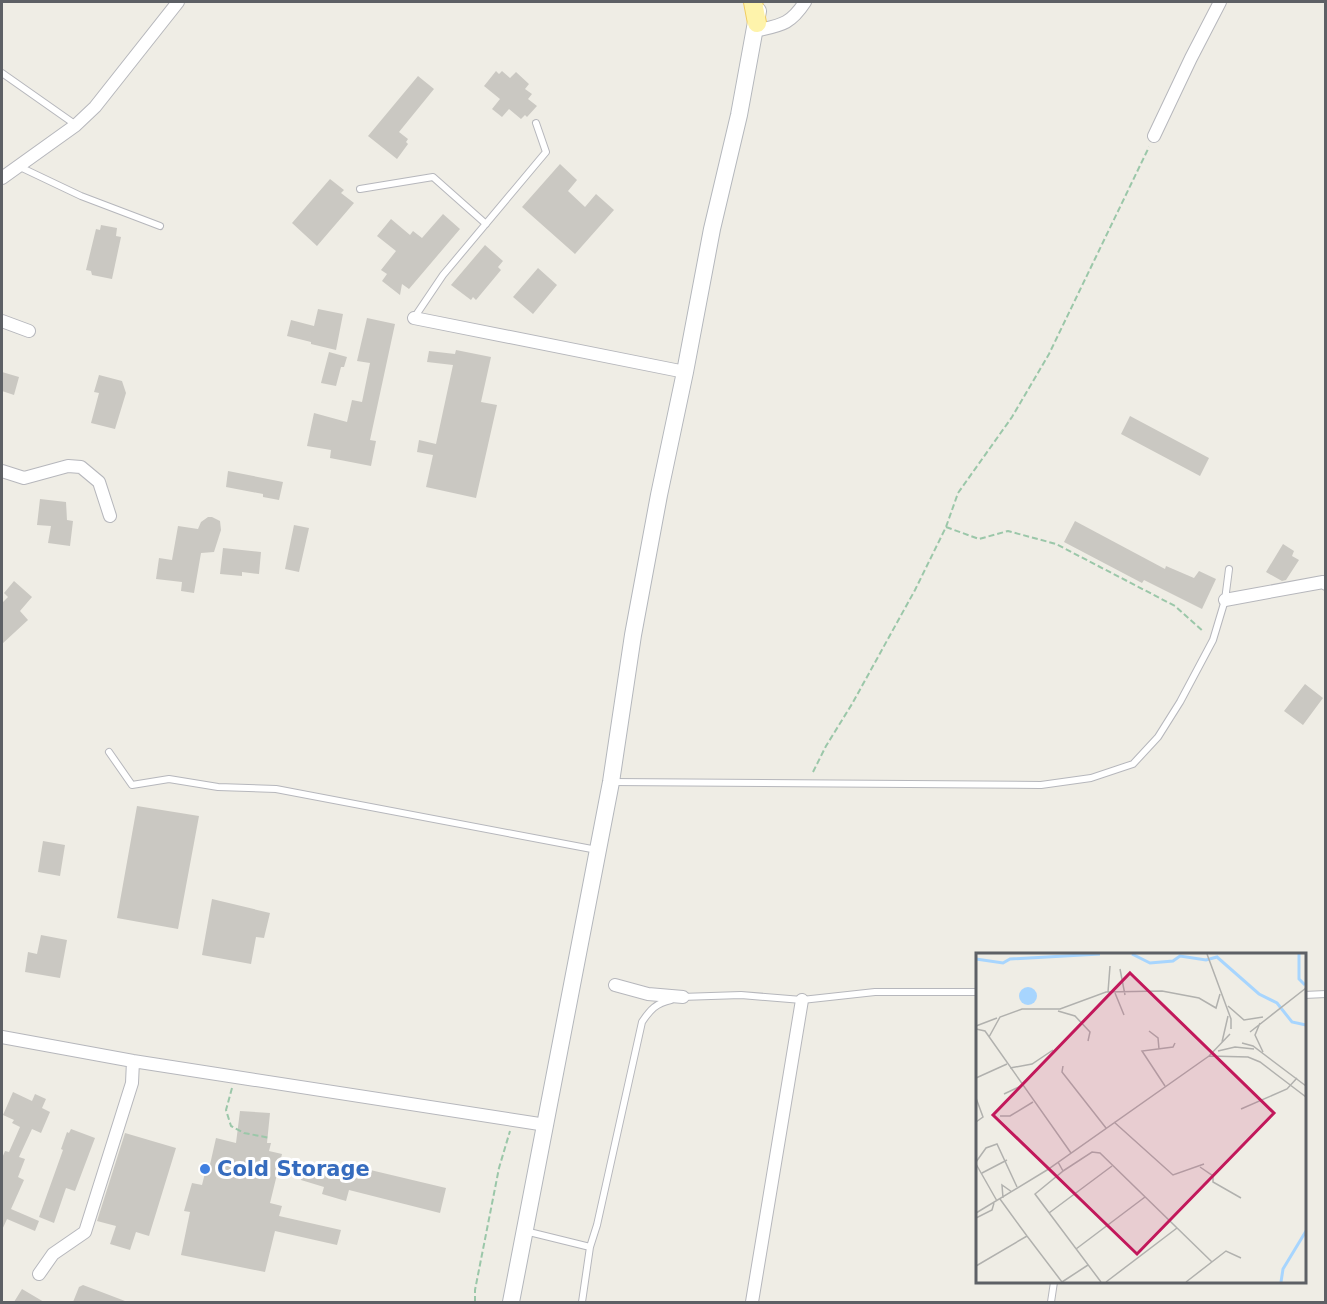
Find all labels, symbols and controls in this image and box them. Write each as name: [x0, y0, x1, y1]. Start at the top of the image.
inset map: [976, 953, 1306, 1283]
place label: Cold Storage: [217, 1157, 370, 1181]
marker: Cold Storage: [198, 1162, 212, 1176]

